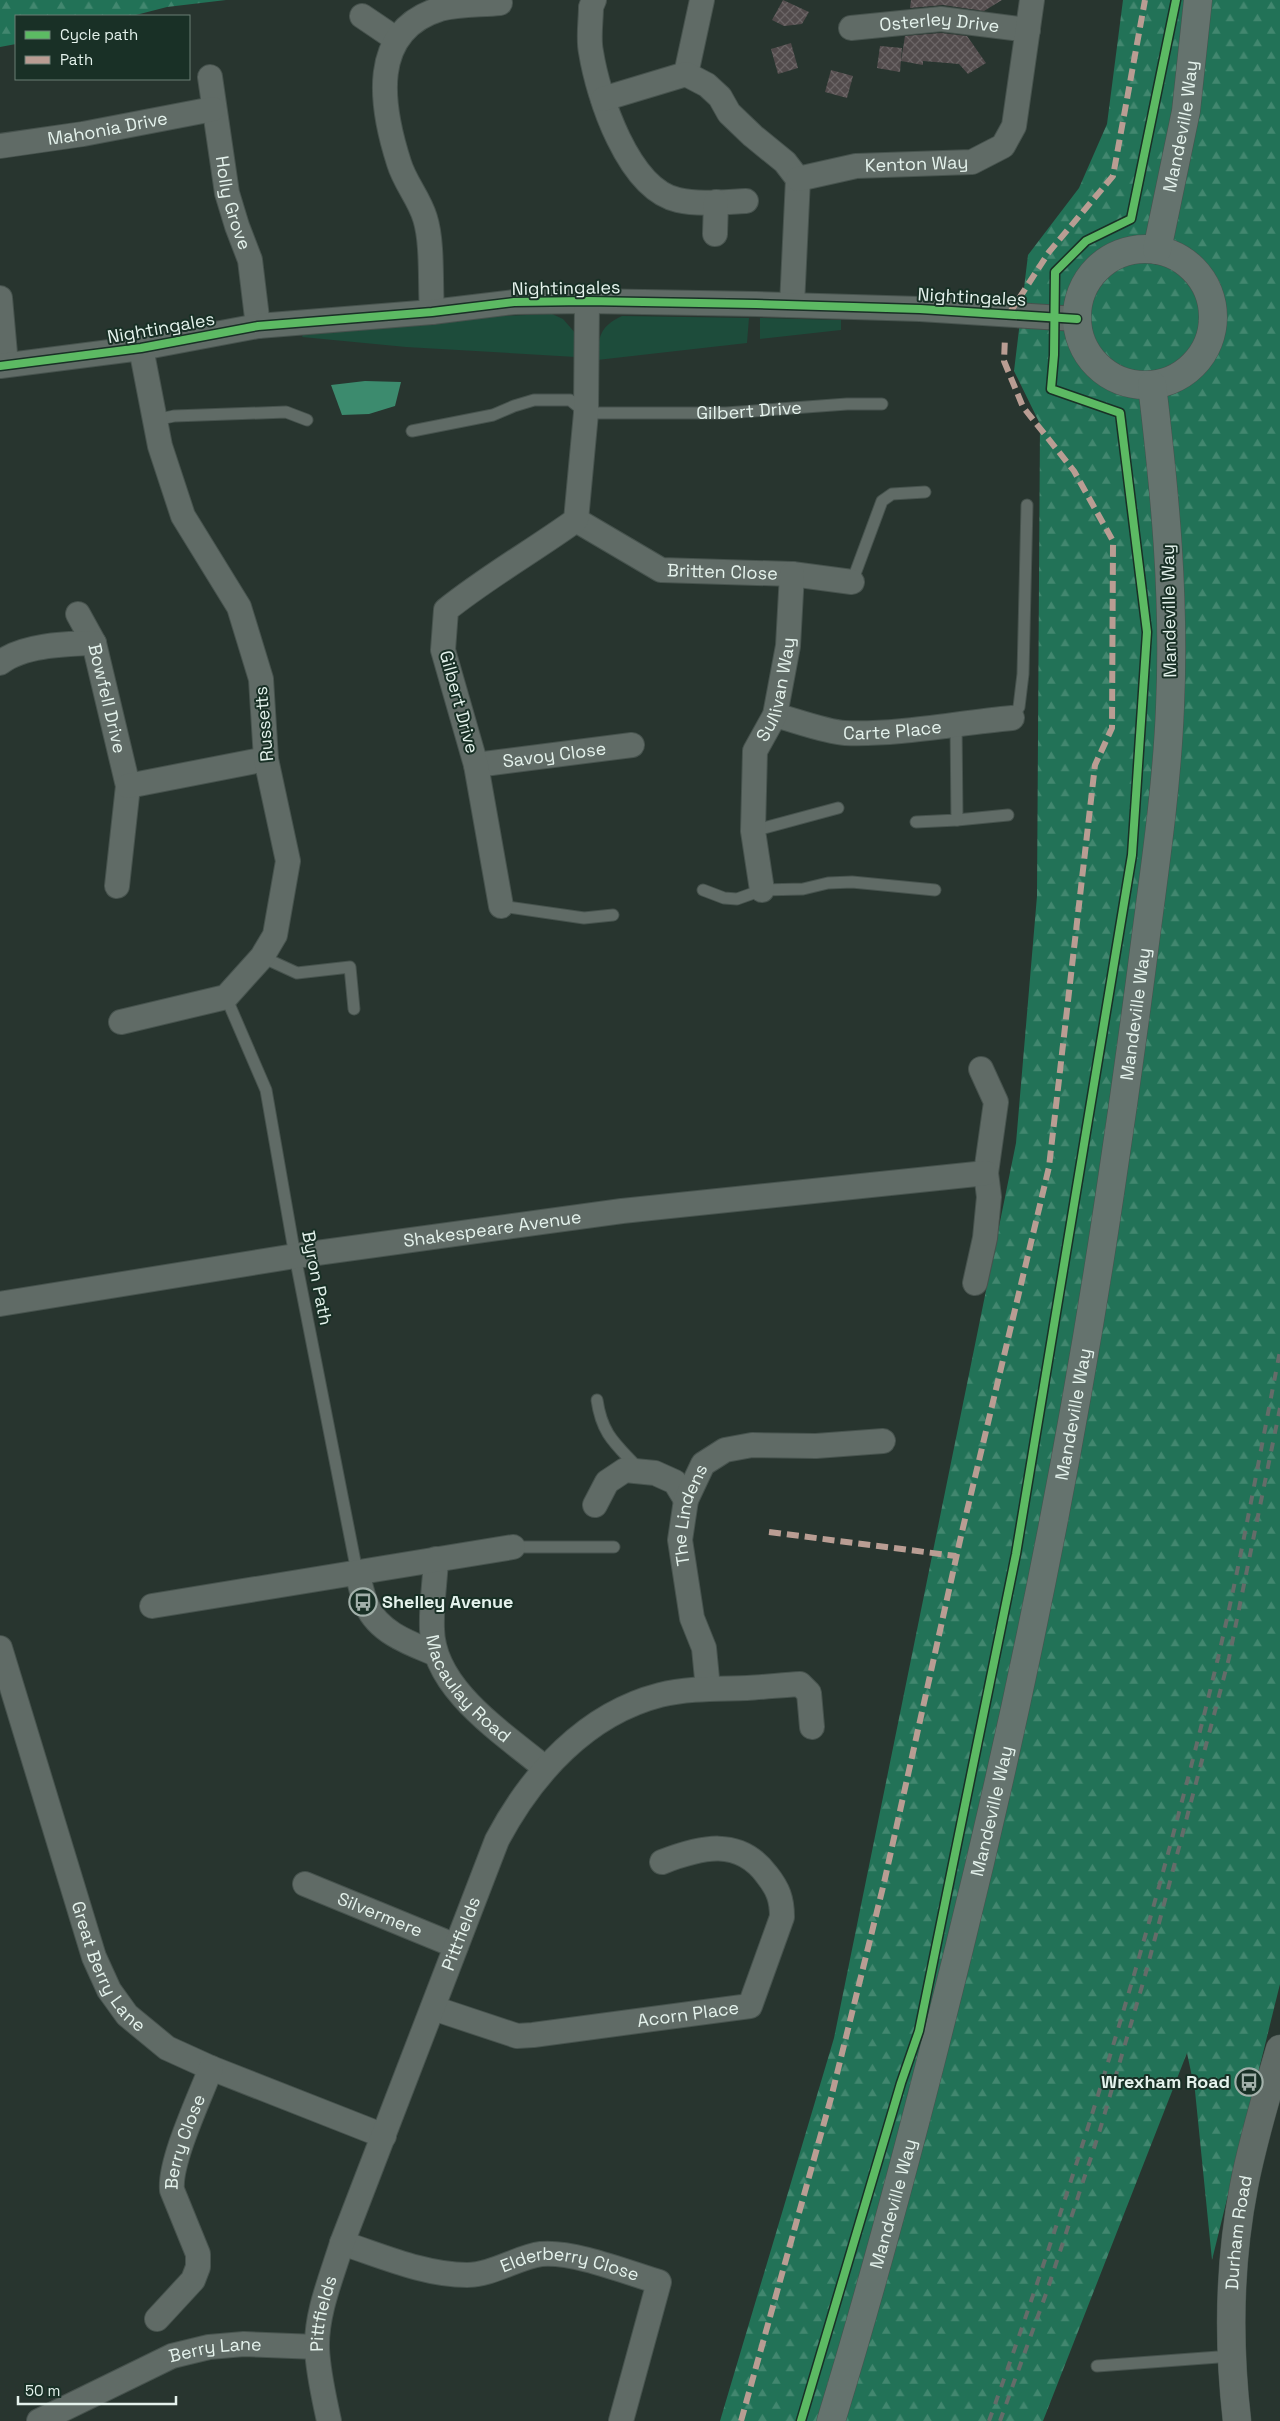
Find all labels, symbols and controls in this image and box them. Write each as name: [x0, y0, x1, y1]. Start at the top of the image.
street label: Osterley Drive: [878, 7, 1001, 37]
legend: [15, 15, 190, 80]
text: Cycle path: [60, 25, 138, 44]
text: Path: [60, 50, 93, 69]
street label: Mandeville Way: [1157, 59, 1202, 194]
street label: Mahonia Drive: [46, 106, 170, 150]
street label: Kenton Way: [864, 150, 969, 177]
street label: Holly Grove: [211, 154, 257, 253]
street label: Nightingales: [511, 275, 621, 300]
street label: Nightingales: [917, 282, 1027, 311]
street label: Nightingales: [105, 307, 217, 348]
street label: Gilbert Drive: [696, 395, 803, 424]
street label: Mandeville Way: [1156, 544, 1181, 678]
street label: Britten Close: [667, 558, 778, 585]
street label: Sullivan Way: [751, 637, 799, 745]
street label: Bowfell Drive: [83, 641, 132, 755]
street label: Gilbert Drive: [435, 648, 484, 756]
street label: Russetts: [249, 685, 278, 763]
street label: Carte Place: [843, 715, 943, 744]
street label: Savoy Close: [501, 736, 607, 772]
street label: Mandeville Way: [1115, 946, 1155, 1082]
street label: Shakespeare Avenue: [402, 1205, 583, 1252]
street label: Byron Path: [297, 1229, 338, 1327]
street label: Mandeville Way: [1050, 1346, 1096, 1482]
street label: The Lindens: [667, 1460, 712, 1567]
bus stop icon: Shelley Avenue: [348, 1587, 378, 1617]
place label: Shelley Avenue: [382, 1590, 513, 1613]
street label: Macaulay Road: [421, 1633, 516, 1747]
street label: Mandeville Way: [965, 1743, 1018, 1879]
street label: Silvermere: [334, 1887, 426, 1942]
street label: Pittfields: [436, 1893, 485, 1974]
street label: Great Berry Lane: [67, 1898, 151, 2037]
street label: Acorn Place: [636, 1996, 740, 2032]
bus stop icon: Wrexham Road: [1234, 2067, 1264, 2097]
place label: Wrexham Road: [1101, 2070, 1230, 2093]
street label: Berry Close: [160, 2091, 210, 2190]
street label: Mandeville Way: [864, 2136, 921, 2271]
street label: Durham Road: [1220, 2173, 1257, 2291]
street label: Elderberry Close: [497, 2242, 642, 2286]
street label: Pittfields: [305, 2272, 342, 2352]
street label: Berry Lane: [166, 2332, 262, 2367]
scale bar: [18, 2374, 175, 2406]
text: 50 m: [25, 2381, 60, 2400]

